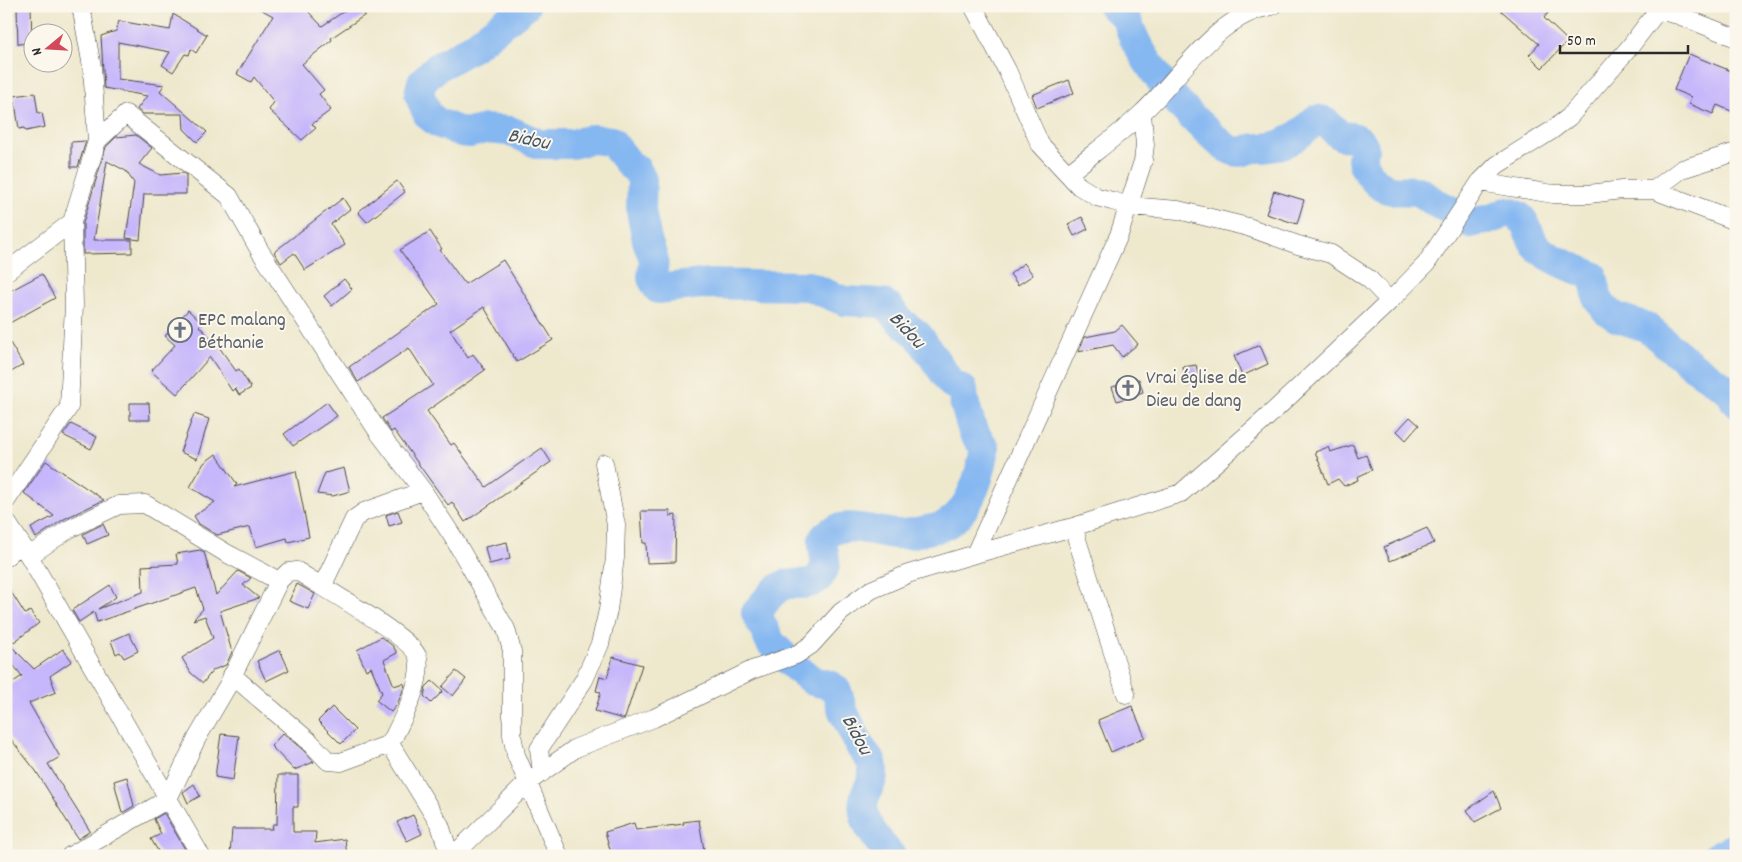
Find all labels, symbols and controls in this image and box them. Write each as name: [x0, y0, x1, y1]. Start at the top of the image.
north arrow: [22, 22, 72, 72]
scale bar: [1560, 22, 1687, 54]
text: 50 m: [1567, 31, 1596, 53]
text: N: [27, 45, 48, 58]
water label: Bidou: [505, 122, 554, 160]
water label: Bidou: [880, 305, 932, 358]
place label: EPC malang Béthanie: [198, 307, 286, 358]
church icon: EPC malang Béthanie: [167, 317, 193, 343]
place label: Vrai église de Dieu de dang: [1146, 365, 1247, 416]
church icon: Vrai église de Dieu de dang: [1115, 375, 1141, 401]
water label: Bidou: [832, 710, 879, 763]

